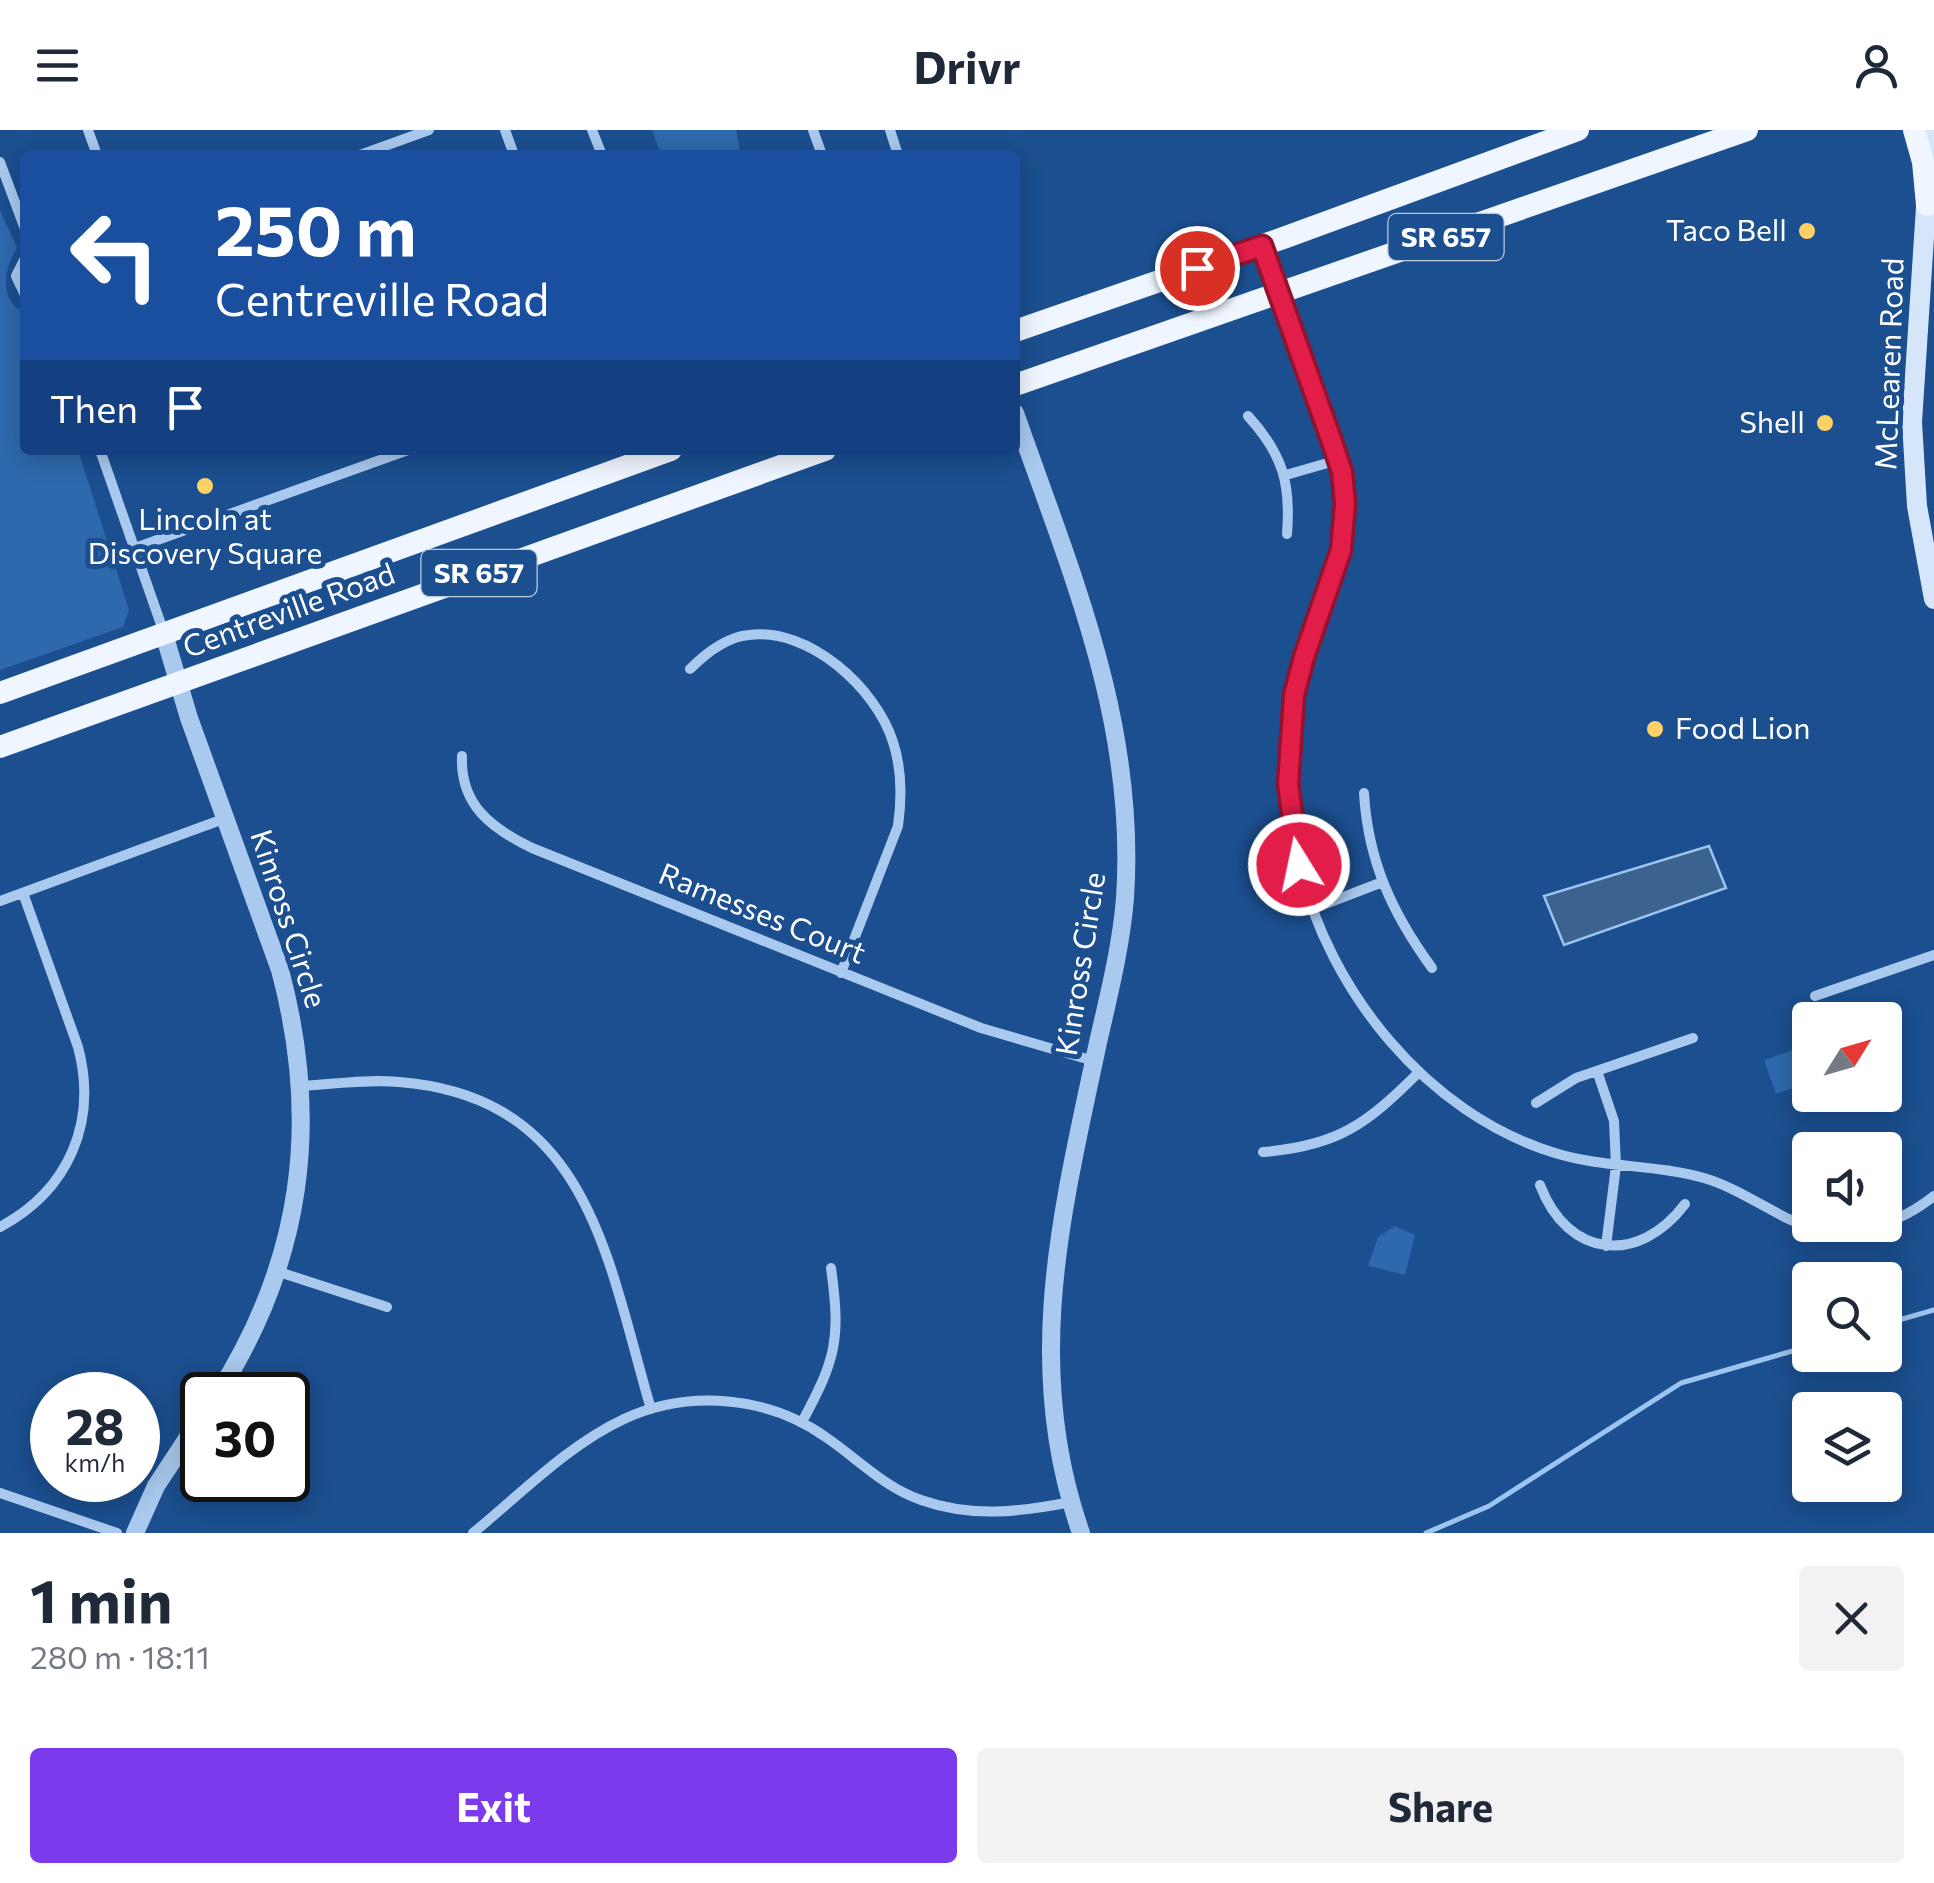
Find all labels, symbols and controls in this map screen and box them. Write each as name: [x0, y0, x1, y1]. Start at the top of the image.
icon: menu: [30, 38, 85, 93]
text: Drivr: [913, 38, 1021, 93]
icon: person: [1849, 38, 1904, 93]
text: 250 m: [215, 185, 417, 270]
icon: left: [50, 190, 180, 320]
place label: Taco Bell: [1666, 210, 1787, 247]
road number: SR 657: [1388, 214, 1504, 260]
marker: Taco Bell: [1796, 220, 1818, 242]
pin: [1155, 226, 1240, 311]
icon: arrive: [1170, 241, 1225, 296]
street label: McLearen Road: [1865, 257, 1910, 471]
text: Centreville Road: [215, 270, 549, 325]
icon: arrive: [158, 380, 213, 435]
text: Then: [50, 384, 138, 431]
place label: Shell: [1739, 402, 1805, 439]
marker: Shell: [1814, 412, 1836, 434]
marker: Lincoln at Discovery Square: [194, 475, 216, 497]
place label: Lincoln at Discovery Square: [88, 499, 322, 570]
road number: SR 657: [422, 550, 536, 596]
street label: Centreville Road: [177, 553, 399, 664]
place label: Food Lion: [1675, 708, 1810, 745]
marker: Food Lion: [1644, 718, 1666, 740]
position arrow: [1247, 813, 1351, 917]
street label: Kinross Circle: [244, 824, 337, 1012]
street label: Ramesses Court: [654, 853, 872, 970]
street label: Kinross Circle: [1046, 869, 1111, 1058]
north arrow: [1792, 1002, 1902, 1112]
map controls: [1792, 1002, 1902, 1502]
button: sound: [1792, 1132, 1902, 1242]
button: search: [1792, 1262, 1902, 1372]
speed limit sign: 30: [180, 1372, 310, 1502]
button: layers: [1792, 1392, 1902, 1502]
text: 28: [65, 1394, 125, 1455]
text: km/h: [65, 1447, 125, 1477]
text: 1 min: [30, 1562, 172, 1635]
button: close: [1799, 1566, 1904, 1671]
text: 280 m · 18:11: [30, 1636, 210, 1676]
button: Exit: [30, 1748, 957, 1863]
button: Share: [977, 1748, 1904, 1863]

